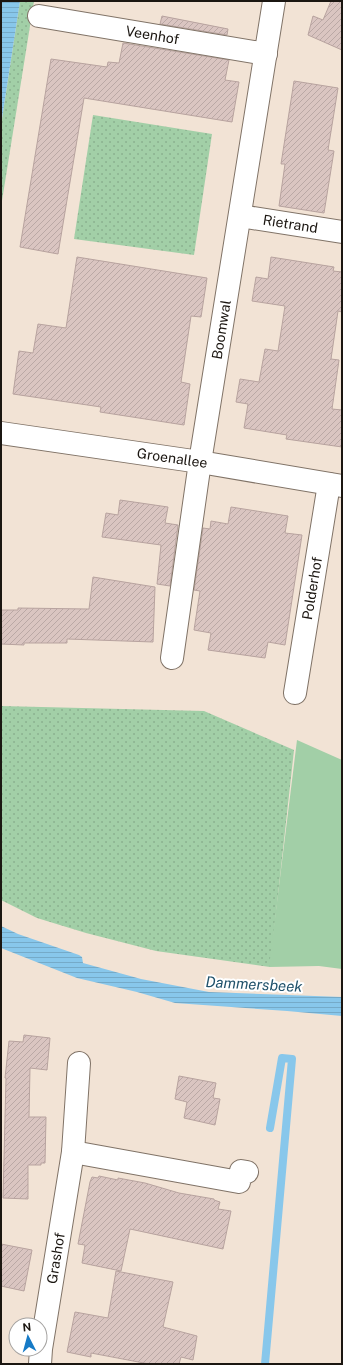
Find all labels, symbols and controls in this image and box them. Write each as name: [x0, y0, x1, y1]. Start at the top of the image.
street label: Veenhof: [124, 23, 181, 47]
street label: Rietrand: [262, 212, 319, 236]
street label: Boomwal: [209, 299, 234, 361]
street label: Groenallee: [136, 445, 209, 471]
street label: Polderhof: [299, 555, 325, 621]
water label: Dammersbeek: [205, 973, 304, 995]
street label: Grashof: [44, 1231, 68, 1285]
north arrow: [8, 1317, 48, 1357]
text: N: [22, 1321, 32, 1333]

